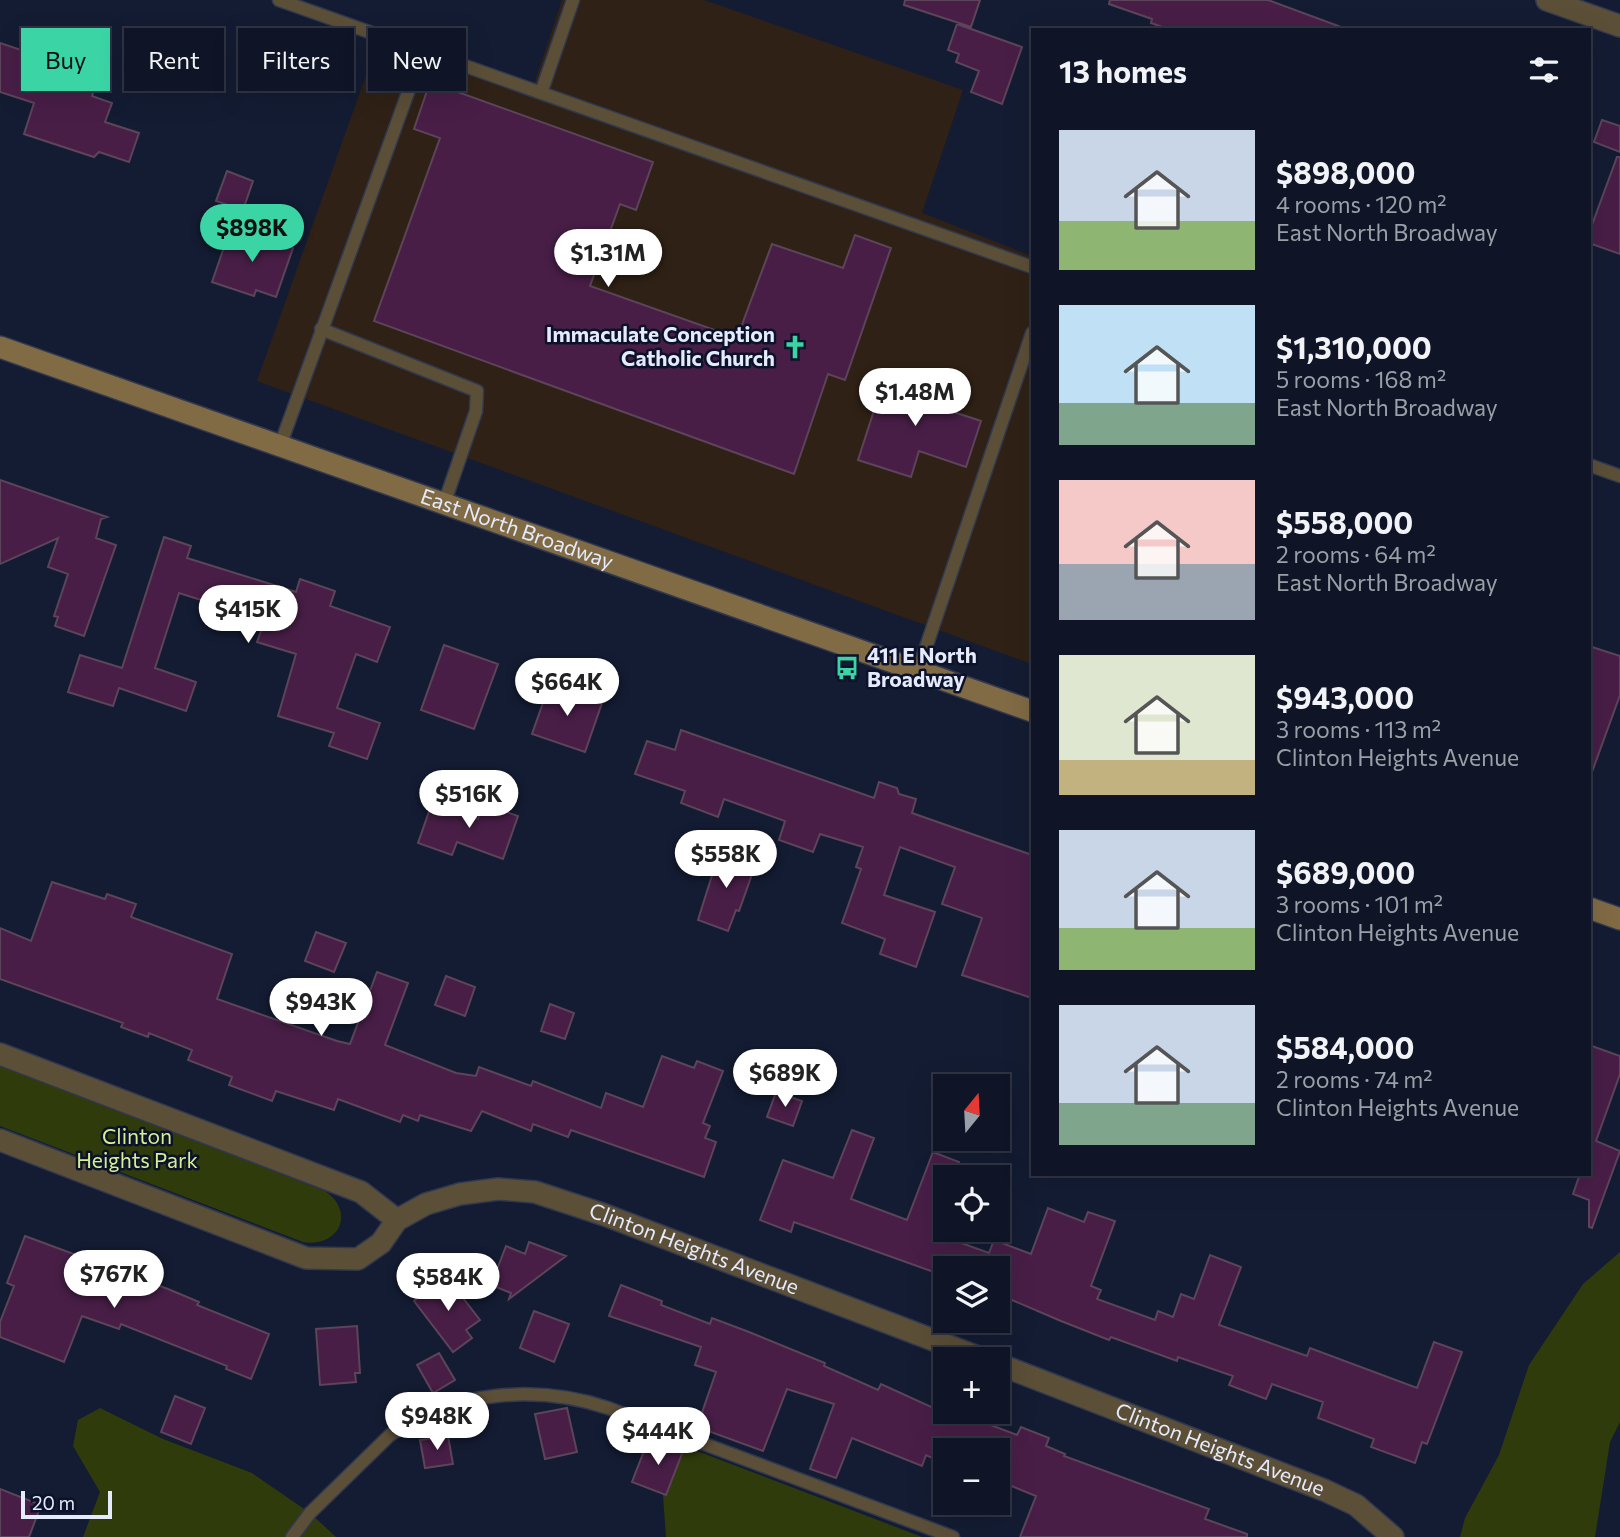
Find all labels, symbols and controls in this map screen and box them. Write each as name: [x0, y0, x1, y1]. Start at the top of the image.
chip: Buy: [21, 28, 110, 91]
chip: Rent: [124, 28, 224, 91]
chip: Filters: [238, 28, 354, 91]
chip: New: [368, 28, 466, 91]
icon: filters: [1525, 51, 1563, 89]
text: 13 homes: [1059, 52, 1187, 89]
text: $898,000: [1276, 153, 1415, 190]
icon: home: [1115, 158, 1199, 242]
text: 4 rooms · 120 m²: [1276, 190, 1447, 218]
pin: $898K: [203, 204, 301, 264]
text: $898K: [216, 213, 288, 241]
text: East North Broadway: [1276, 218, 1498, 246]
pin: $1.31M: [551, 230, 665, 289]
text: $1.31M: [570, 238, 646, 266]
place label: Immaculate Conception Catholic Church: [546, 321, 775, 370]
text: $1,310,000: [1276, 328, 1432, 365]
church icon: Immaculate Conception Catholic Church: [781, 333, 809, 361]
icon: home: [1115, 333, 1199, 417]
text: 5 rooms · 168 m²: [1276, 365, 1446, 393]
pin: $1.48M: [858, 368, 972, 428]
text: $1.48M: [875, 377, 955, 405]
text: East North Broadway: [1276, 393, 1498, 421]
street label: East North Broadway: [418, 482, 617, 573]
text: $558,000: [1276, 503, 1413, 540]
icon: home: [1115, 508, 1199, 592]
text: 2 rooms · 64 m²: [1276, 540, 1436, 568]
text: East North Broadway: [1276, 568, 1498, 596]
pin: $415K: [199, 586, 297, 645]
text: $415K: [215, 594, 281, 622]
place label: 411 E North Broadway: [867, 642, 977, 691]
bus stop icon: 411 E North Broadway: [833, 654, 861, 682]
pin: $664K: [518, 658, 616, 718]
text: $664K: [531, 667, 603, 695]
text: $943,000: [1276, 678, 1414, 715]
icon: home: [1115, 683, 1199, 767]
text: 3 rooms · 113 m²: [1276, 715, 1441, 743]
text: Clinton Heights Avenue: [1276, 743, 1519, 771]
pin: $516K: [420, 770, 518, 830]
text: $516K: [435, 779, 503, 807]
pin: $558K: [677, 830, 775, 890]
text: $558K: [691, 839, 761, 867]
text: $689,000: [1276, 853, 1415, 890]
icon: home: [1115, 858, 1199, 942]
text: 3 rooms · 101 m²: [1276, 890, 1443, 918]
text: Clinton Heights Avenue: [1276, 918, 1519, 946]
pin: $943K: [272, 978, 370, 1038]
text: $943K: [286, 987, 356, 1015]
text: $584,000: [1276, 1028, 1414, 1065]
icon: home: [1115, 1033, 1199, 1117]
pin: $689K: [736, 1050, 834, 1109]
text: $689K: [749, 1058, 821, 1086]
text: 2 rooms · 74 m²: [1276, 1065, 1432, 1093]
north arrow: [933, 1074, 1010, 1152]
map controls: [933, 1074, 1010, 1515]
text: Clinton Heights Avenue: [1276, 1093, 1519, 1121]
park label: Clinton Heights Park: [76, 1123, 198, 1172]
button: locate: [933, 1165, 1010, 1242]
street label: Clinton Heights Avenue: [587, 1197, 803, 1299]
pin: $767K: [65, 1250, 163, 1310]
pin: $584K: [399, 1254, 497, 1313]
button: layers: [933, 1256, 1010, 1333]
text: $767K: [80, 1259, 148, 1287]
text: $584K: [412, 1262, 484, 1290]
button: +: [933, 1347, 1010, 1424]
pin: $948K: [388, 1392, 486, 1452]
street label: Clinton Heights Avenue: [1112, 1397, 1329, 1500]
text: $948K: [401, 1401, 473, 1429]
pin: $444K: [609, 1408, 707, 1467]
text: $444K: [622, 1416, 694, 1444]
button: −: [933, 1438, 1010, 1515]
scale bar: [21, 1488, 112, 1520]
text: 20 m: [32, 1491, 75, 1514]

